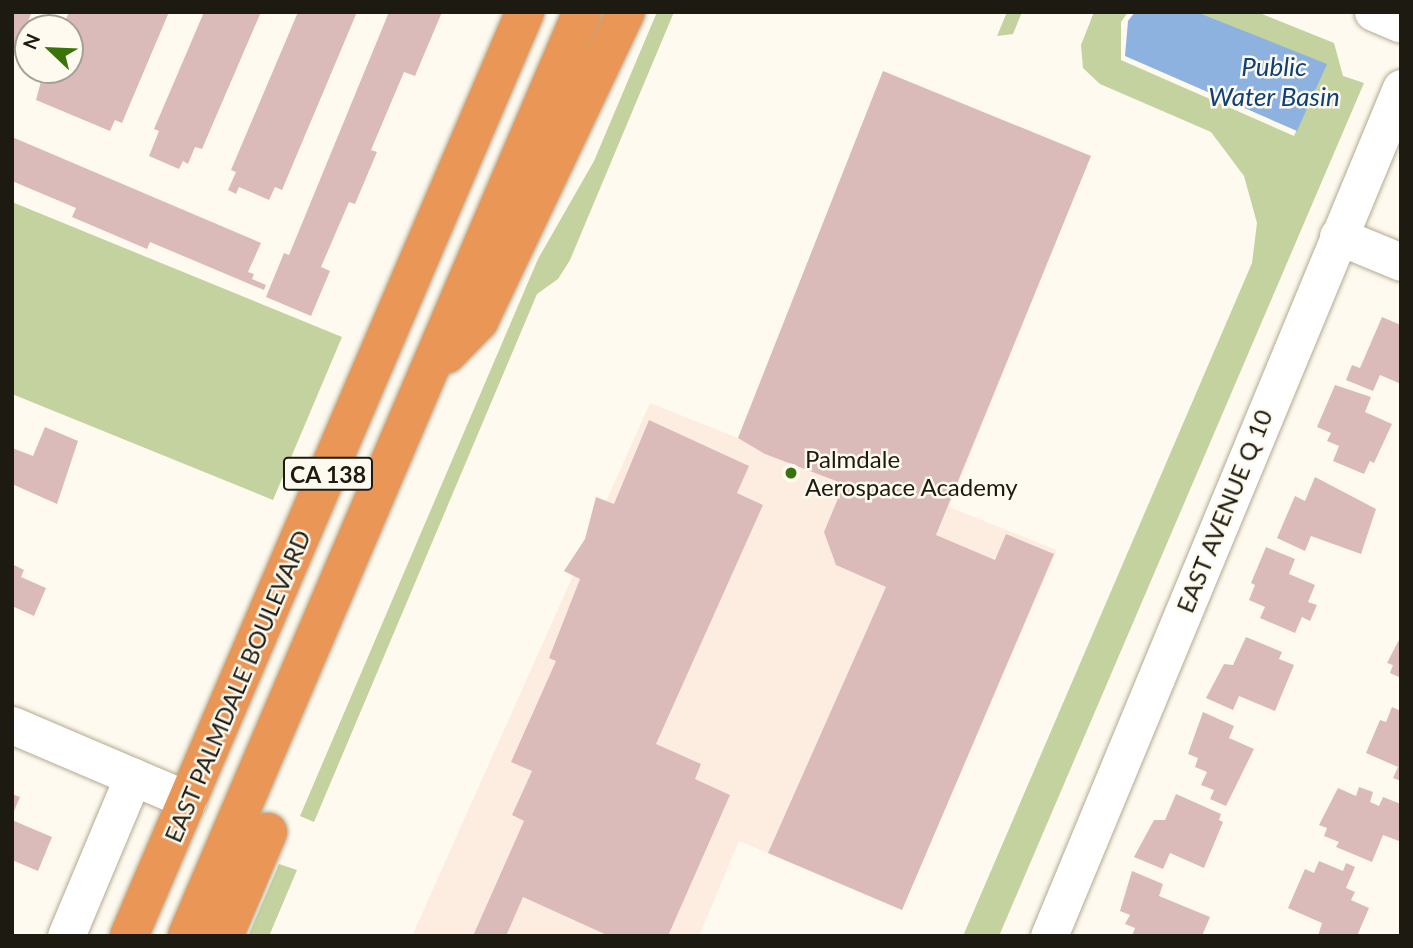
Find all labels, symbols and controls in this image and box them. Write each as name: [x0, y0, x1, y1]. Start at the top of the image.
north arrow: [14, 14, 84, 84]
text: N: [18, 30, 44, 53]
water label: Public Water Basin: [1208, 51, 1340, 112]
street label: EAST AVENUE Q 10: [1170, 405, 1278, 617]
place label: Palmdale Aerospace Academy: [805, 445, 1019, 501]
road number: CA 138: [282, 454, 374, 494]
marker: Palmdale Aerospace Academy: [783, 465, 799, 481]
street label: EAST PALMDALE BOULEVARD: [158, 525, 316, 847]

